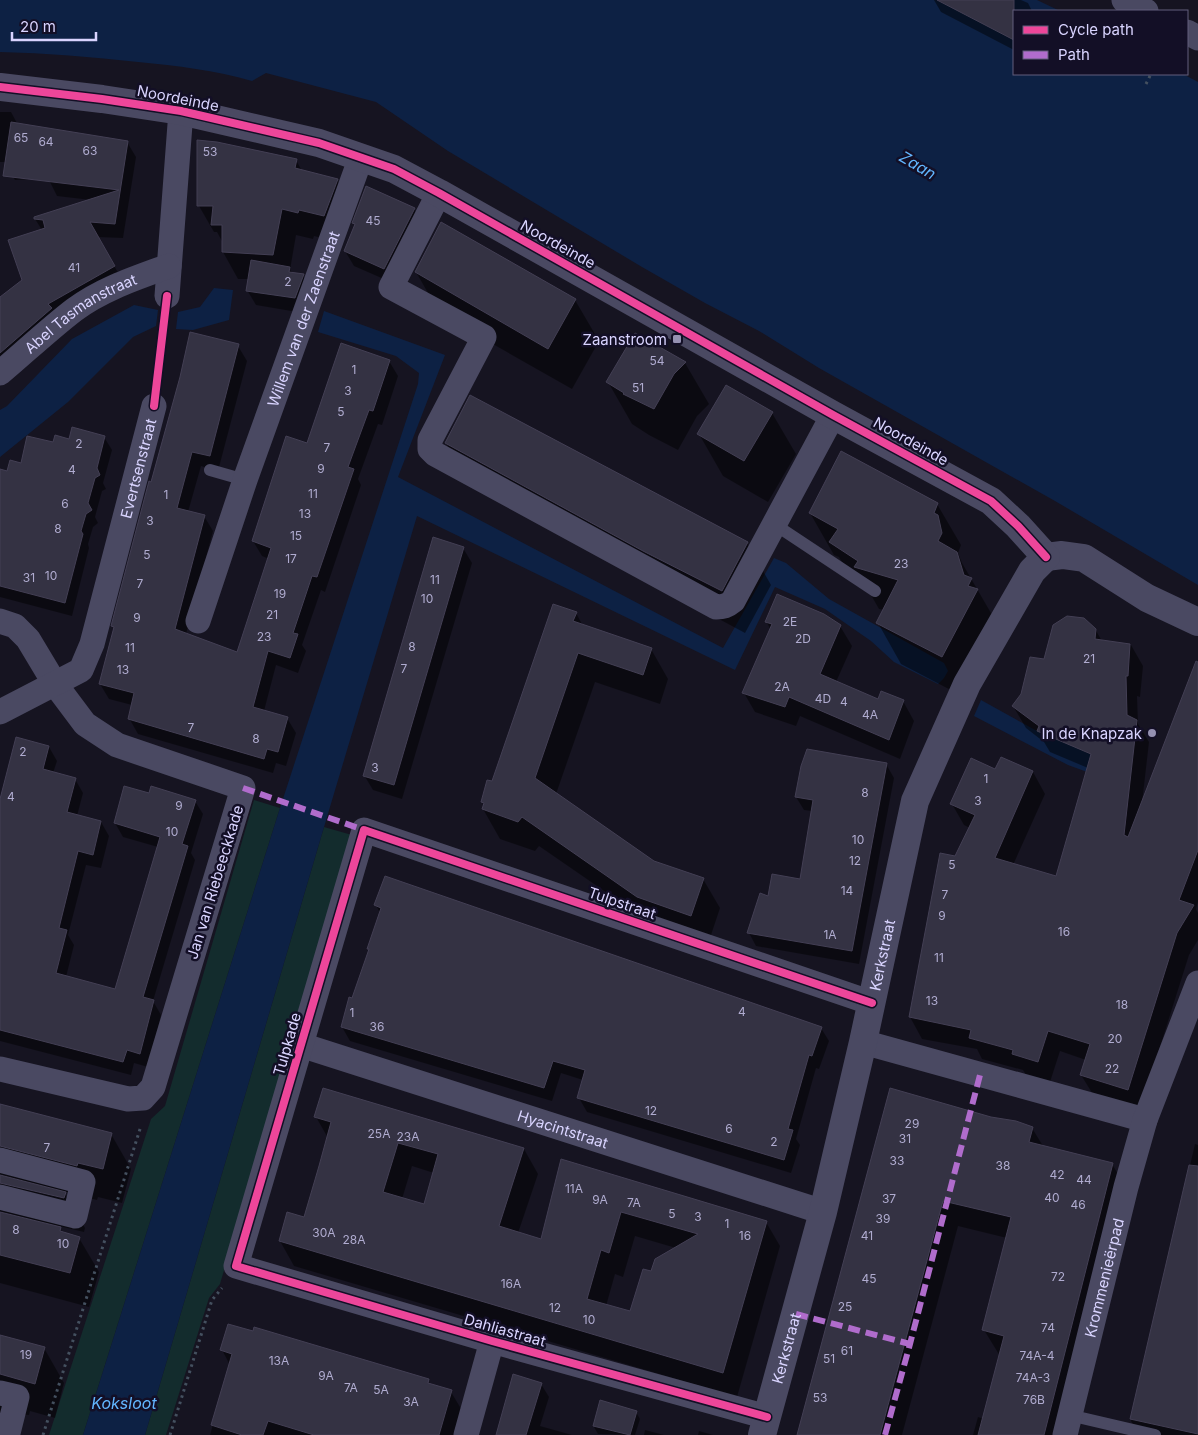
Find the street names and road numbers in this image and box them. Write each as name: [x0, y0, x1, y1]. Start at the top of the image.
street label: Noordeinde: [135, 81, 221, 115]
street label: Noordeinde: [517, 216, 599, 272]
street label: Willem van der Zaenstraat: [263, 228, 343, 409]
street label: Abel Tasmanstraat: [20, 269, 139, 357]
street label: Noordeinde: [870, 413, 952, 469]
street label: Evertsenstraat: [116, 416, 160, 520]
street label: Jan van Riebeeckkade: [183, 803, 247, 961]
street label: Tulpstraat: [586, 883, 658, 923]
street label: Kerkstraat: [865, 917, 899, 992]
street label: Tulpkade: [269, 1010, 305, 1078]
street label: Hyacintstraat: [515, 1105, 611, 1152]
street label: Krommenieërpad: [1080, 1216, 1128, 1339]
street label: Dahliastraat: [462, 1309, 548, 1351]
street label: Kerkstraat: [767, 1311, 805, 1386]

